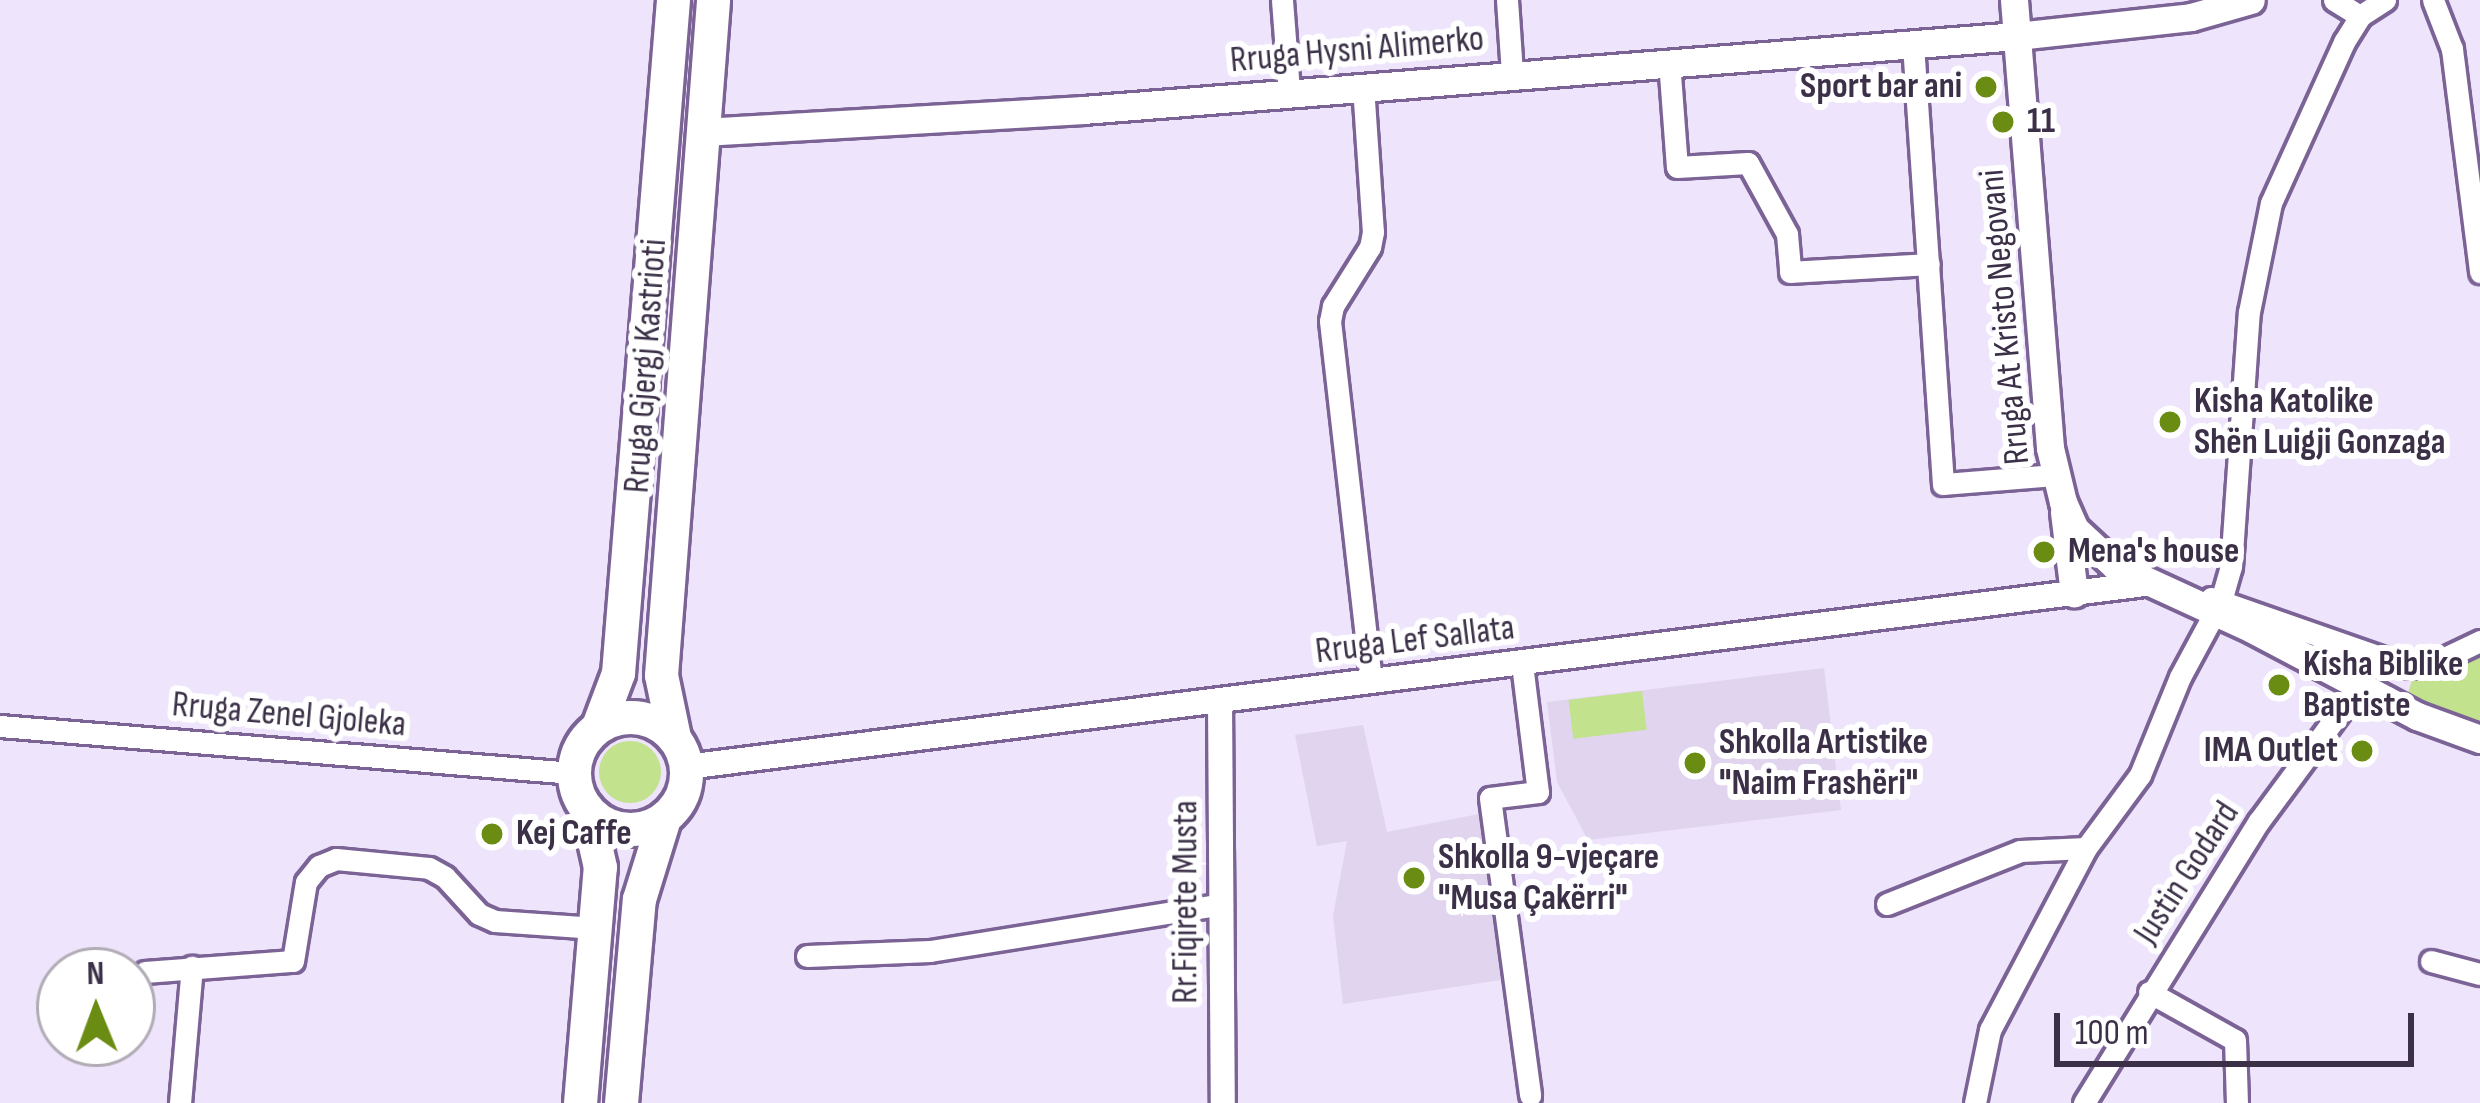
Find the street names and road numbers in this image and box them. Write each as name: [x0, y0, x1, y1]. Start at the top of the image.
street label: Rruga Hysni Alimerko: [1228, 17, 1486, 83]
street label: Rruga At Kristo Negovani: [1971, 168, 2039, 466]
street label: Rruga Gjergj Kastrioti: [616, 237, 676, 495]
street label: Rruga Lef Sallata: [1313, 606, 1517, 674]
street label: Rruga Zenel Gjoleka: [170, 683, 408, 747]
street label: Justin Godard: [2125, 794, 2249, 952]
street label: Rr.Fiqirete Musta: [1164, 800, 1208, 1004]

